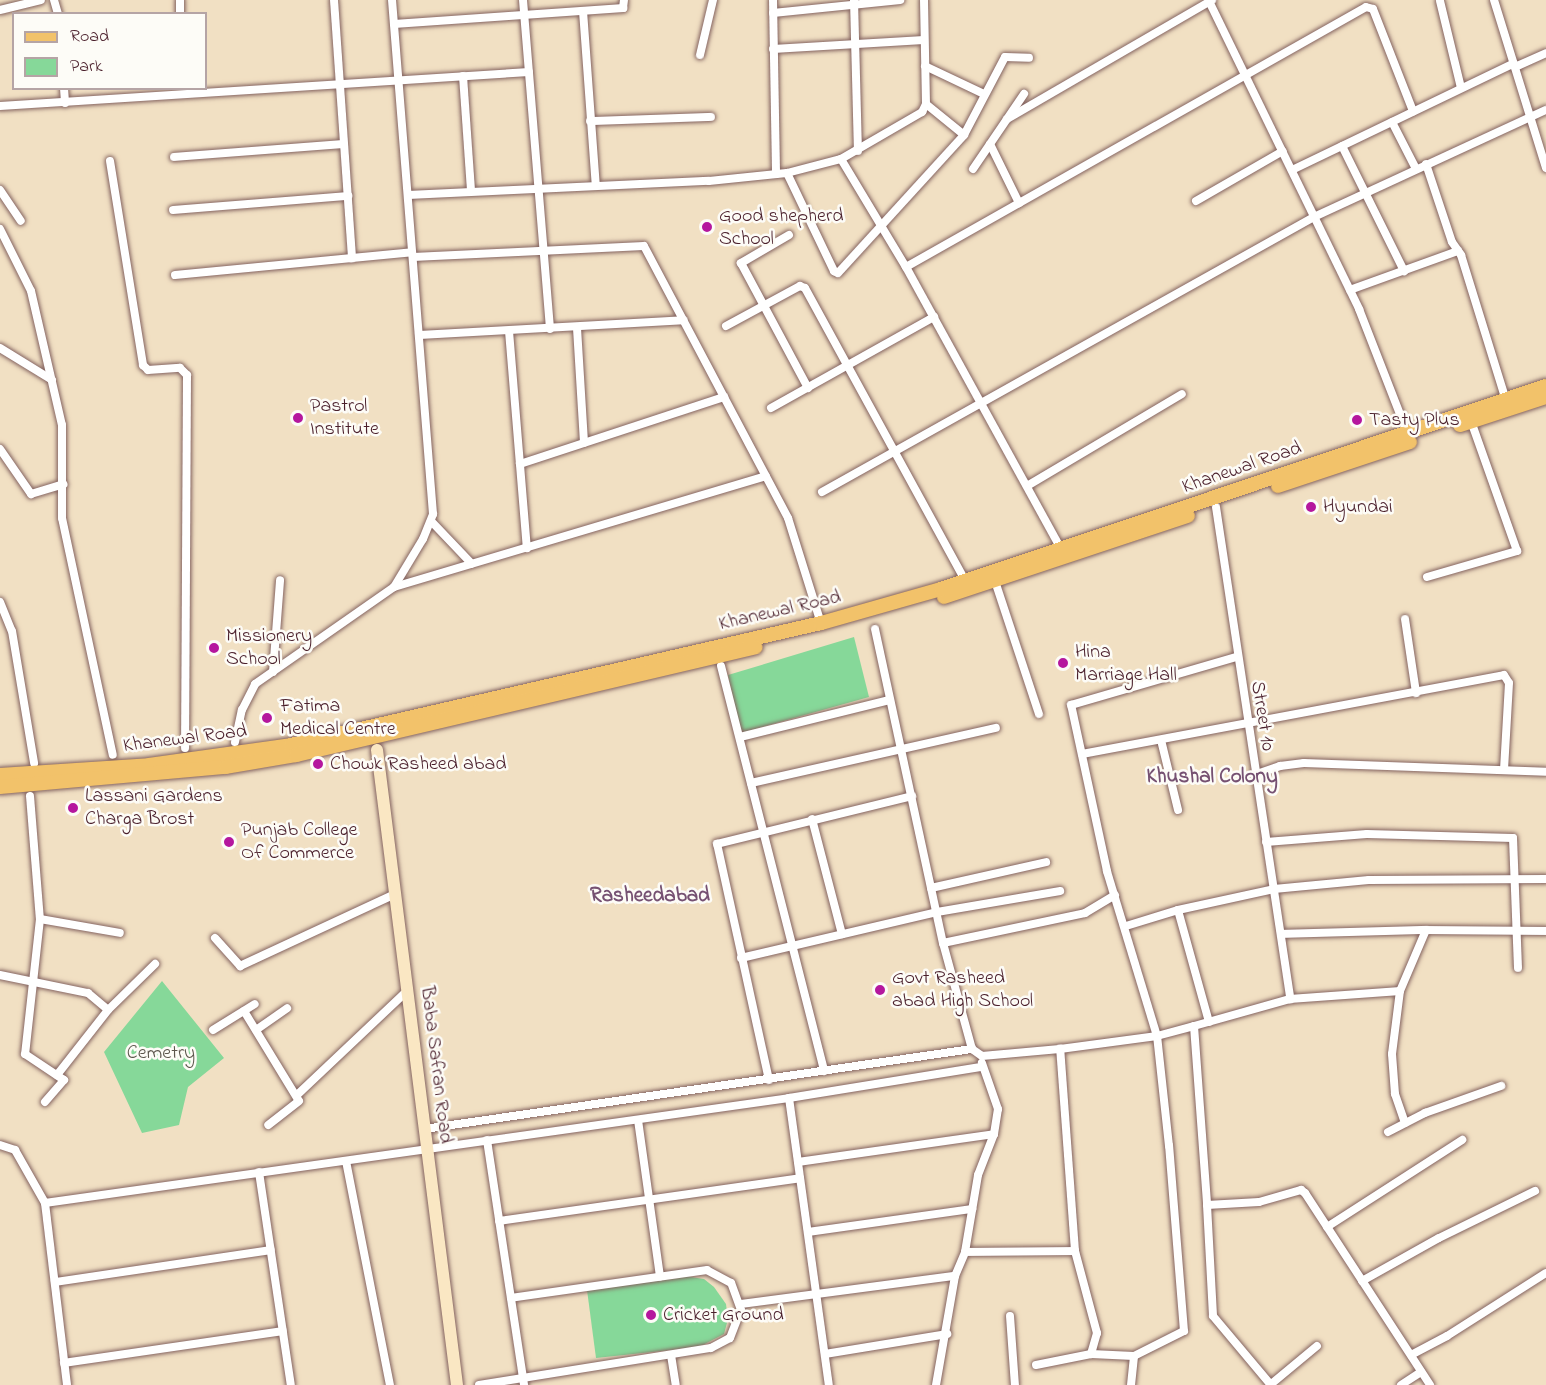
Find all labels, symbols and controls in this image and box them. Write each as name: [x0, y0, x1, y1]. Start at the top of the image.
legend: [12, 12, 207, 90]
text: Road: [70, 24, 109, 50]
text: Park: [70, 54, 103, 80]
place label: Good shepherd School: [719, 204, 843, 251]
marker: Good shepherd School: [700, 220, 714, 234]
place label: Pastrol Institute: [310, 394, 379, 441]
place label: Tasty Plus: [1369, 408, 1460, 432]
marker: Pastrol Institute: [291, 411, 305, 425]
marker: Tasty Plus: [1350, 413, 1364, 427]
street label: Khanewal Road: [1179, 436, 1305, 500]
place label: Hyundai: [1323, 495, 1393, 519]
marker: Hyundai: [1304, 500, 1318, 514]
street label: Khanewal Road: [717, 585, 843, 637]
place label: Missionery School: [226, 624, 312, 671]
place label: Hina Marriage Hall: [1075, 640, 1177, 687]
marker: Missionery School: [207, 641, 221, 655]
marker: Hina Marriage Hall: [1056, 656, 1070, 670]
street label: Street 10: [1245, 679, 1279, 753]
place label: Fatima Medical Centre: [280, 694, 396, 741]
marker: Fatima Medical Centre: [258, 709, 276, 727]
street label: Khanewal Road: [122, 719, 248, 759]
place label: Chowk Rasheed abad: [330, 752, 506, 776]
marker: Chowk Rasheed abad: [311, 757, 325, 771]
district label: Khushal Colony: [1146, 764, 1278, 790]
place label: Lassani Gardens Charga Brost: [85, 784, 223, 831]
marker: Lassani Gardens Charga Brost: [66, 801, 80, 815]
place label: Punjab College Of Commerce: [241, 819, 357, 866]
marker: Punjab College Of Commerce: [222, 835, 236, 849]
district label: Rasheedabad: [590, 883, 710, 909]
place label: Govt Rasheed abad High School: [892, 966, 1033, 1013]
marker: Govt Rasheed abad High School: [873, 983, 887, 997]
street label: Baba Safran Road: [414, 985, 458, 1145]
park label: Cemetry: [127, 1041, 195, 1065]
place label: Cricket Ground: [663, 1303, 784, 1327]
marker: Cricket Ground: [644, 1308, 658, 1322]

